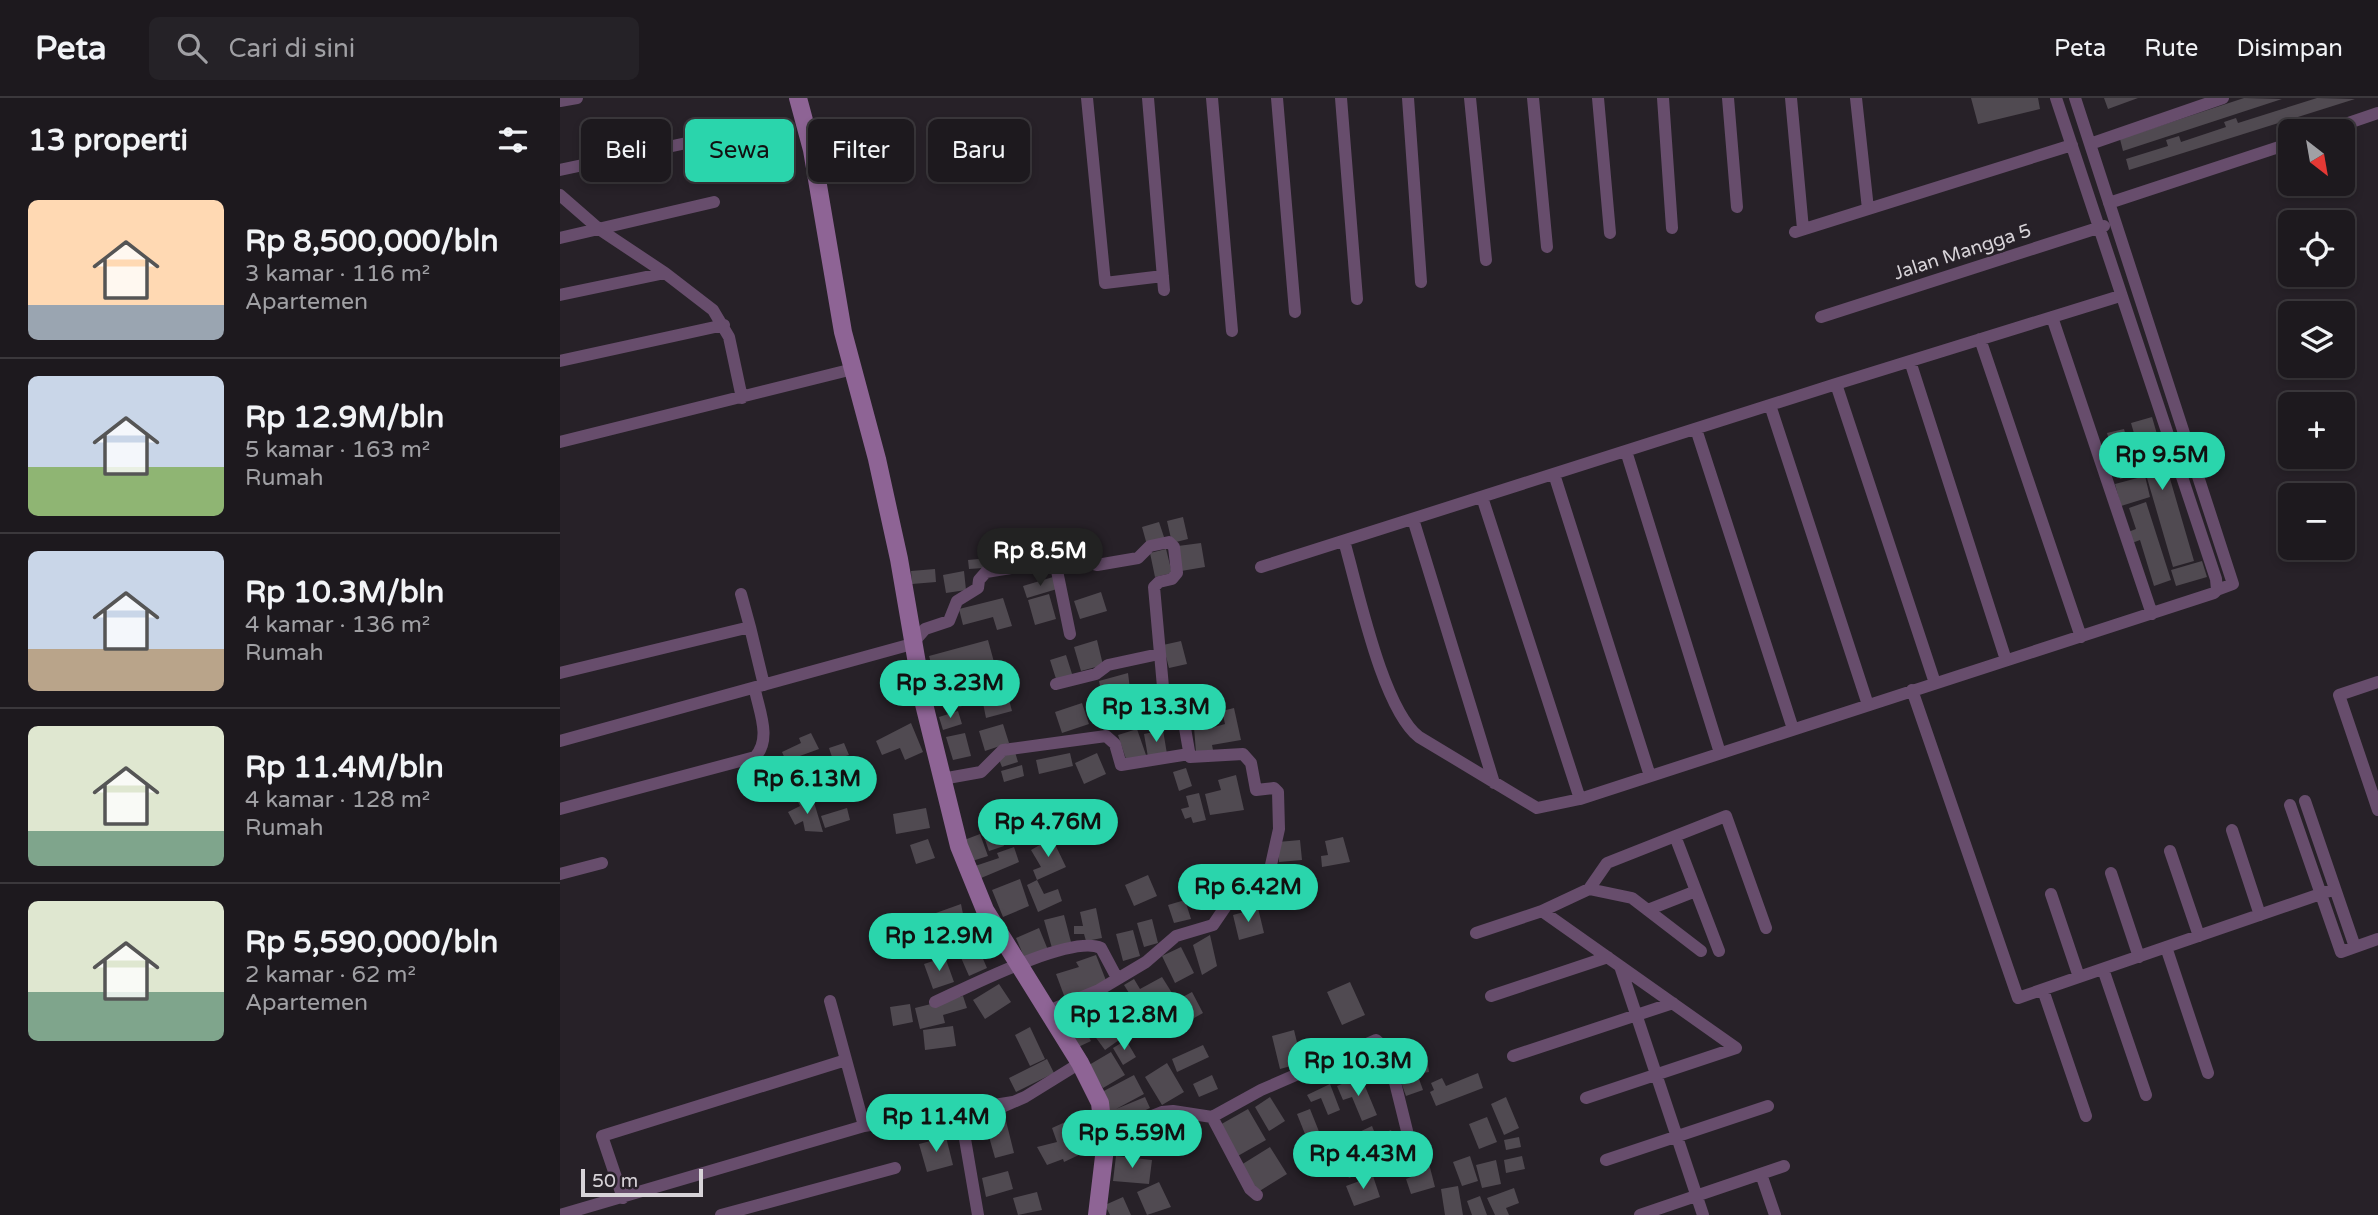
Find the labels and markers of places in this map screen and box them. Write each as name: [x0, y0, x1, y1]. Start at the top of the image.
pin: Rp 9.5M: [2097, 432, 2227, 492]
pin: Rp 8.5M: [975, 528, 1105, 588]
pin: Rp 3.23M: [878, 660, 1022, 720]
pin: Rp 13.3M: [1084, 684, 1228, 744]
pin: Rp 6.13M: [735, 756, 879, 816]
pin: Rp 4.76M: [976, 800, 1120, 859]
pin: Rp 6.42M: [1176, 864, 1320, 924]
pin: Rp 12.9M: [867, 914, 1011, 973]
pin: Rp 12.8M: [1052, 992, 1196, 1052]
pin: Rp 10.3M: [1286, 1038, 1430, 1098]
pin: Rp 11.4M: [864, 1094, 1008, 1154]
pin: Rp 5.59M: [1060, 1110, 1204, 1170]
pin: Rp 4.43M: [1291, 1132, 1435, 1191]

